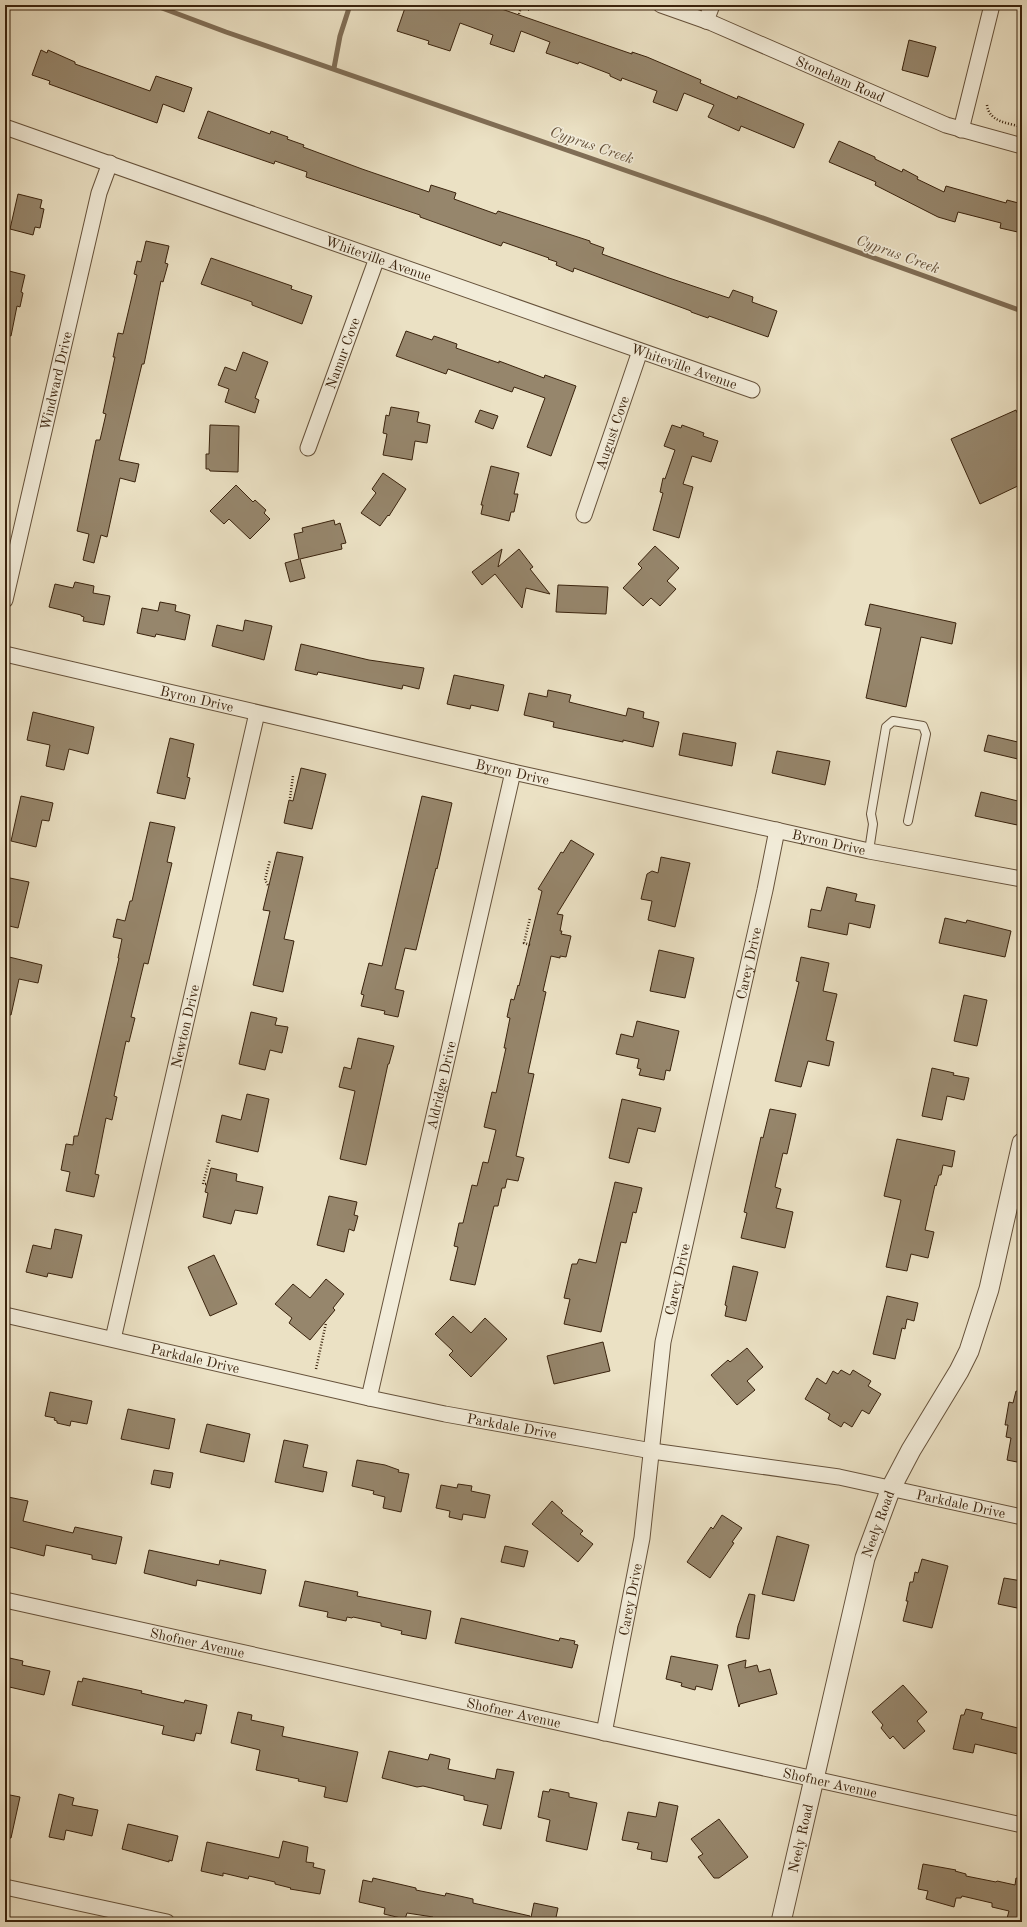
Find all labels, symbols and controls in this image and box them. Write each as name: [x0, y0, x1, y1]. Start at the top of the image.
street label: Stoneham Road: [793, 54, 886, 105]
water label: Cyprus Creek: [548, 125, 635, 168]
water label: Cyprus Creek: [854, 233, 941, 277]
street label: Whiteville Avenue: [323, 234, 433, 285]
street label: Namur Cove: [324, 316, 363, 391]
street label: Windward Drive: [38, 330, 75, 432]
street label: Whiteville Avenue: [629, 342, 739, 392]
street label: August Cove: [594, 394, 632, 472]
street label: Byron Drive: [159, 684, 235, 715]
street label: Byron Drive: [474, 758, 550, 788]
street label: Byron Drive: [791, 828, 867, 858]
street label: Carey Drive: [735, 926, 764, 1001]
street label: Newton Drive: [170, 983, 202, 1069]
street label: Aldridge Drive: [425, 1040, 459, 1131]
street label: Carey Drive: [663, 1242, 693, 1317]
street label: Parkdale Drive: [149, 1342, 241, 1376]
street label: Parkdale Drive: [466, 1412, 558, 1442]
street label: Parkdale Drive: [915, 1488, 1007, 1521]
street label: Neely Road: [860, 1489, 897, 1559]
street label: Carey Drive: [617, 1562, 645, 1637]
street label: Shofner Avenue: [149, 1626, 246, 1661]
street label: Shofner Avenue: [465, 1696, 562, 1731]
street label: Shofner Avenue: [781, 1766, 878, 1801]
street label: Neely Road: [787, 1803, 816, 1874]

